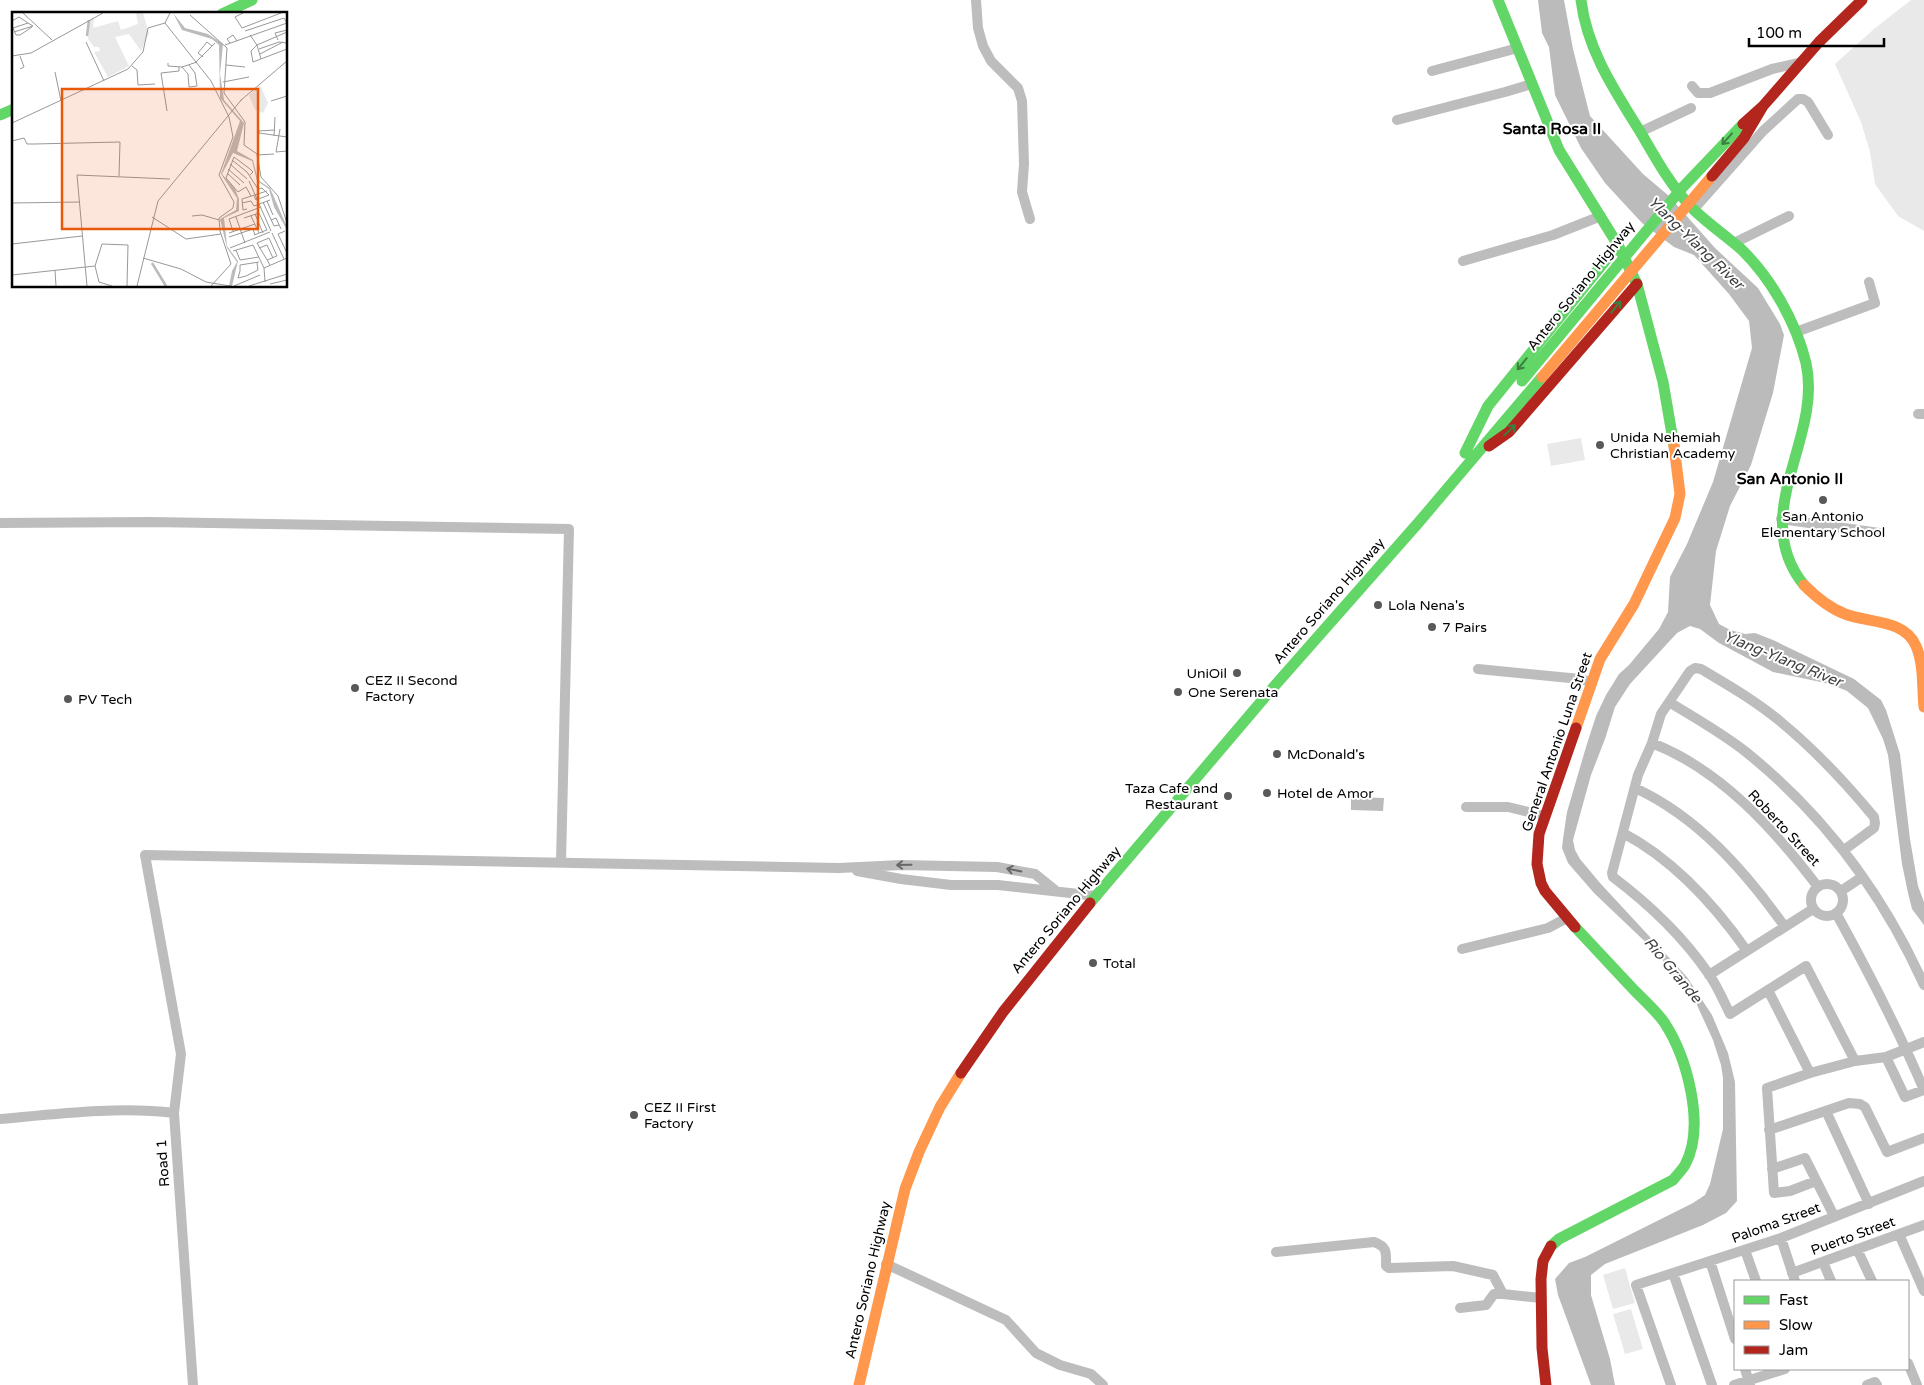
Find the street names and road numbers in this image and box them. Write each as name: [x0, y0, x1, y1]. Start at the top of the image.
street label: Antero Soriano Highway: [1524, 218, 1639, 354]
street label: Antero Soriano Highway: [1270, 534, 1389, 667]
street label: General Antonio Luna Street: [1518, 649, 1596, 834]
street label: Roberto Street: [1744, 786, 1824, 870]
street label: Antero Soriano Highway: [1008, 842, 1125, 977]
street label: Road 1: [153, 1139, 173, 1187]
street label: Antero Soriano Highway: [842, 1199, 895, 1360]
street label: Paloma Street: [1729, 1199, 1823, 1247]
street label: Puerto Street: [1808, 1213, 1898, 1259]

